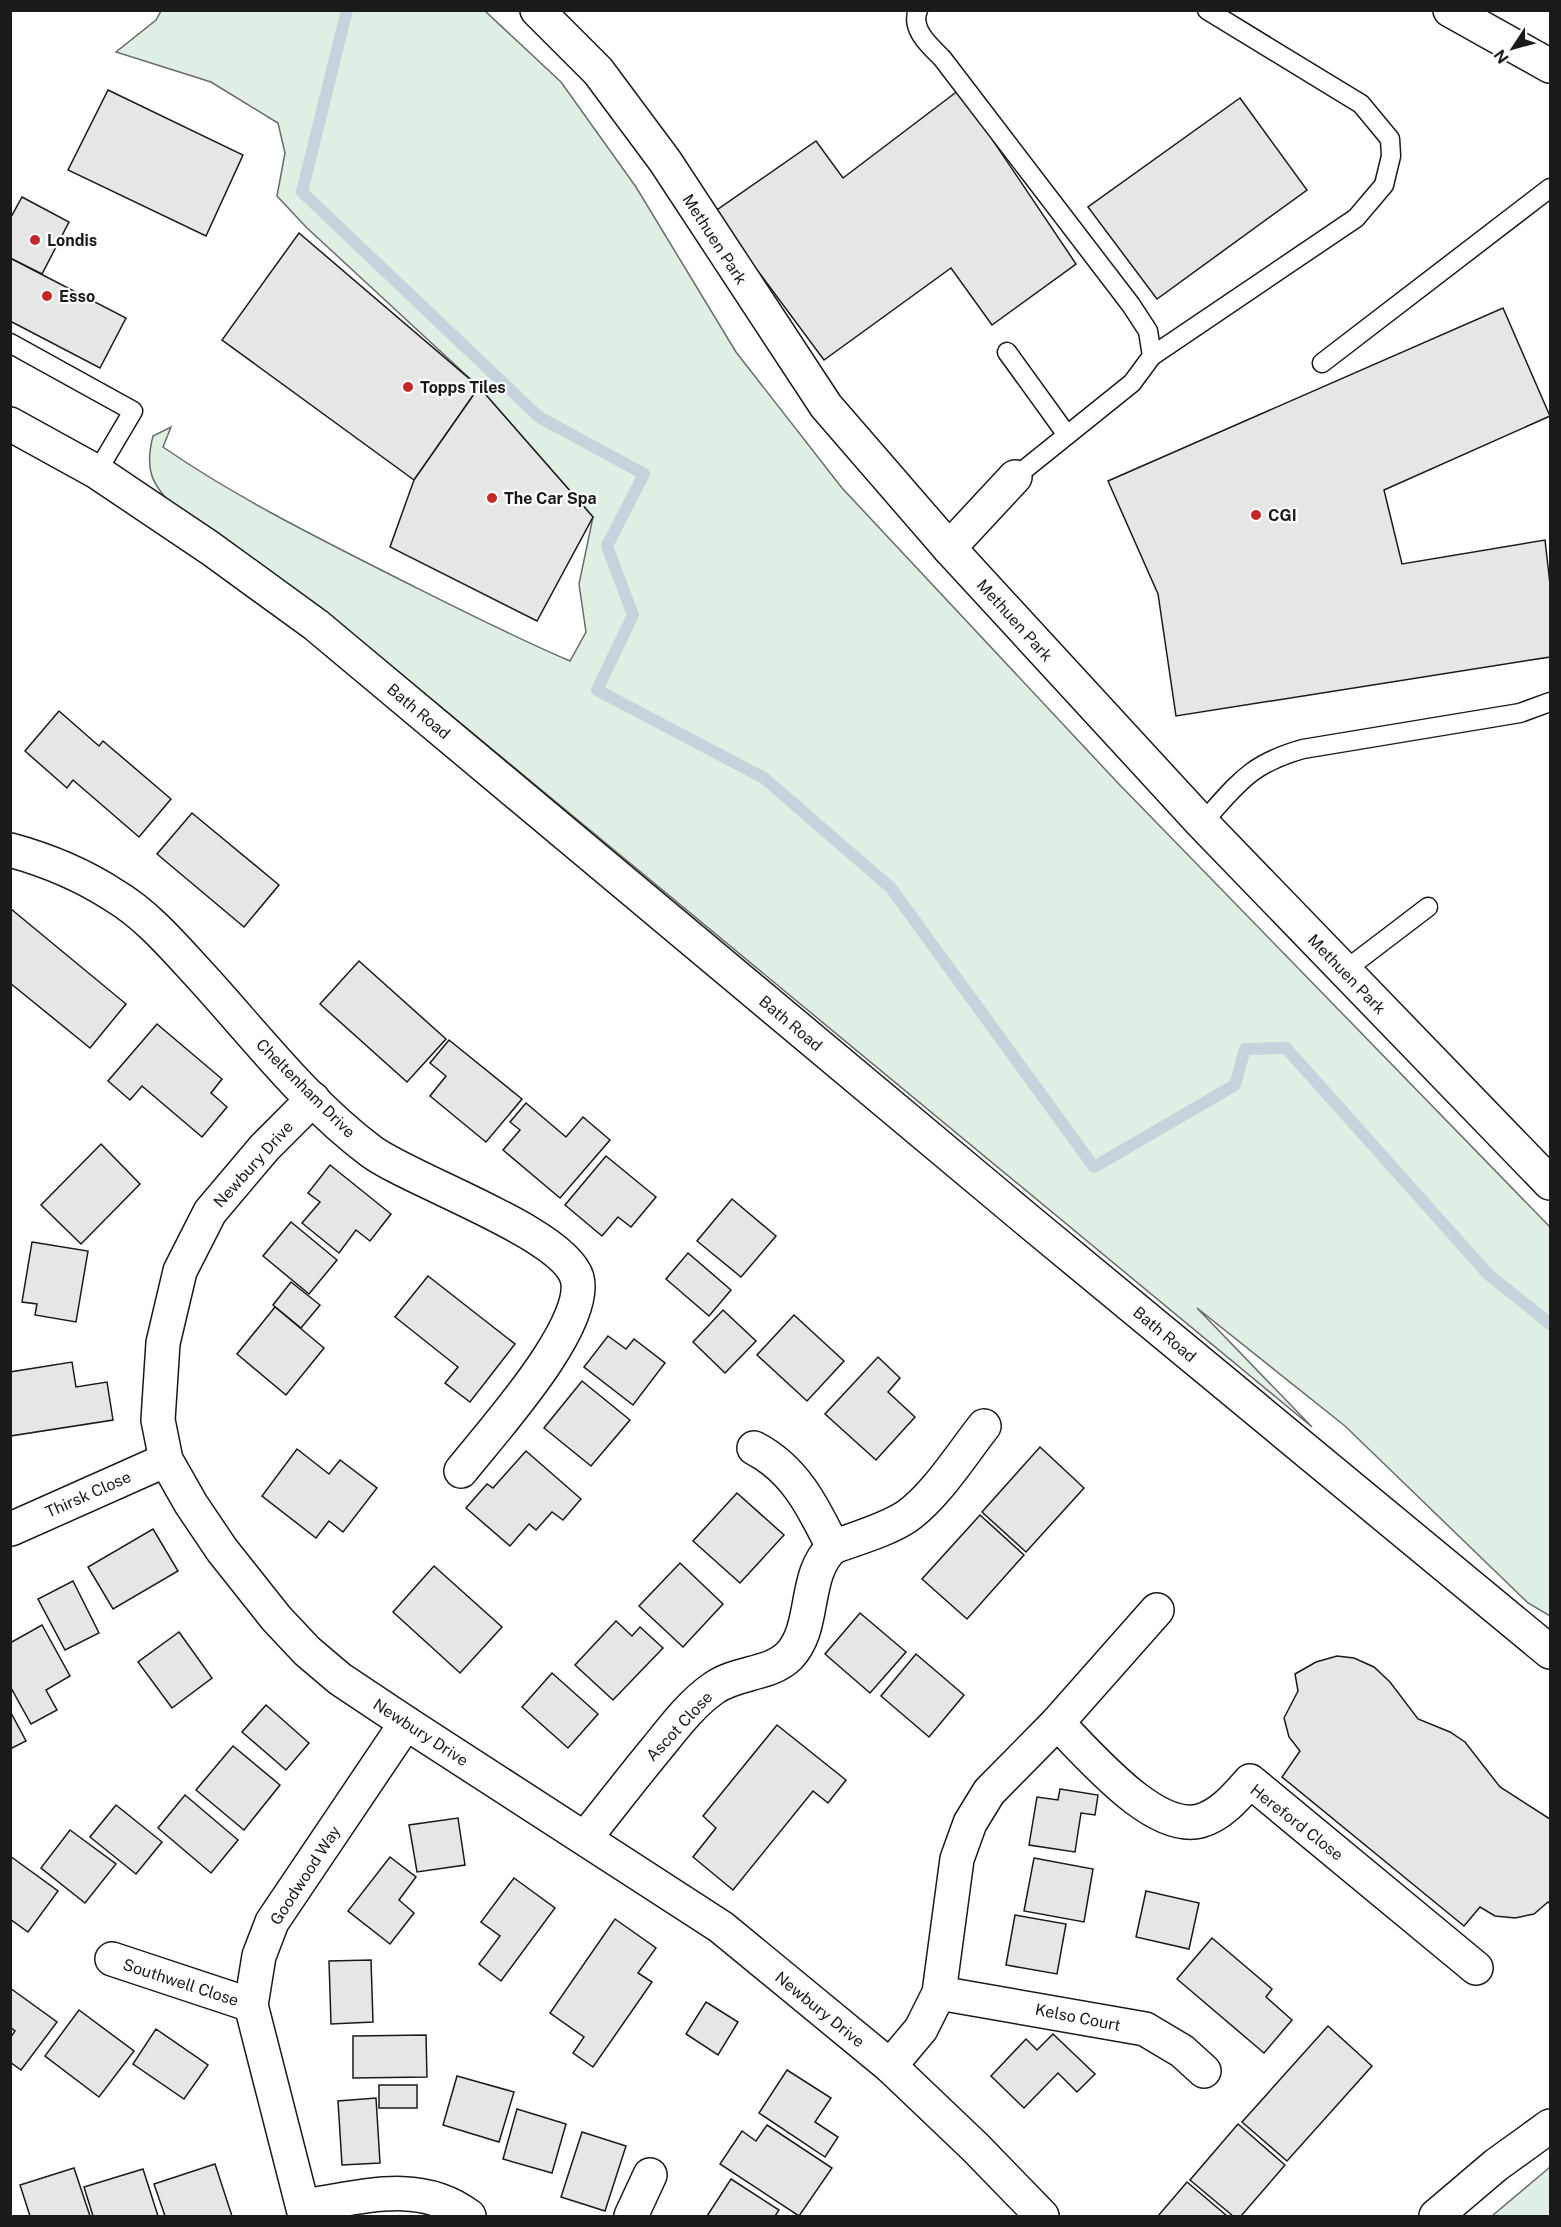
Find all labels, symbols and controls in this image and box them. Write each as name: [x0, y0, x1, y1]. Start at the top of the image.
north arrow: [1483, 18, 1543, 78]
text: N: [1490, 46, 1513, 67]
street label: Methuen Park: [678, 191, 751, 288]
place label: Londis: [47, 231, 97, 250]
marker: Londis: [28, 233, 42, 247]
place label: Esso: [59, 287, 95, 306]
marker: Esso: [40, 289, 54, 303]
place label: Topps Tiles: [420, 378, 506, 397]
marker: Topps Tiles: [401, 380, 415, 394]
place label: The Car Spa: [504, 489, 596, 508]
marker: The Car Spa: [485, 491, 499, 505]
place label: CGI: [1268, 506, 1297, 525]
marker: CGI: [1249, 508, 1263, 522]
street label: Methuen Park: [973, 575, 1056, 665]
street label: Bath Road: [383, 680, 454, 743]
street label: Methuen Park: [1304, 930, 1390, 1018]
street label: Bath Road: [755, 992, 826, 1055]
street label: Cheltenham Drive: [252, 1035, 359, 1142]
street label: Newbury Drive: [210, 1117, 297, 1211]
street label: Bath Road: [1129, 1303, 1200, 1366]
street label: Thirsk Close: [43, 1467, 134, 1522]
street label: Ascot Close: [642, 1688, 716, 1765]
street label: Newbury Drive: [370, 1695, 472, 1770]
street label: Hereford Close: [1246, 1780, 1347, 1865]
street label: Goodwood Way: [266, 1822, 345, 1928]
street label: Southwell Close: [121, 1955, 241, 2010]
street label: Newbury Drive: [771, 1968, 868, 2051]
street label: Kelso Court: [1034, 2000, 1122, 2035]

